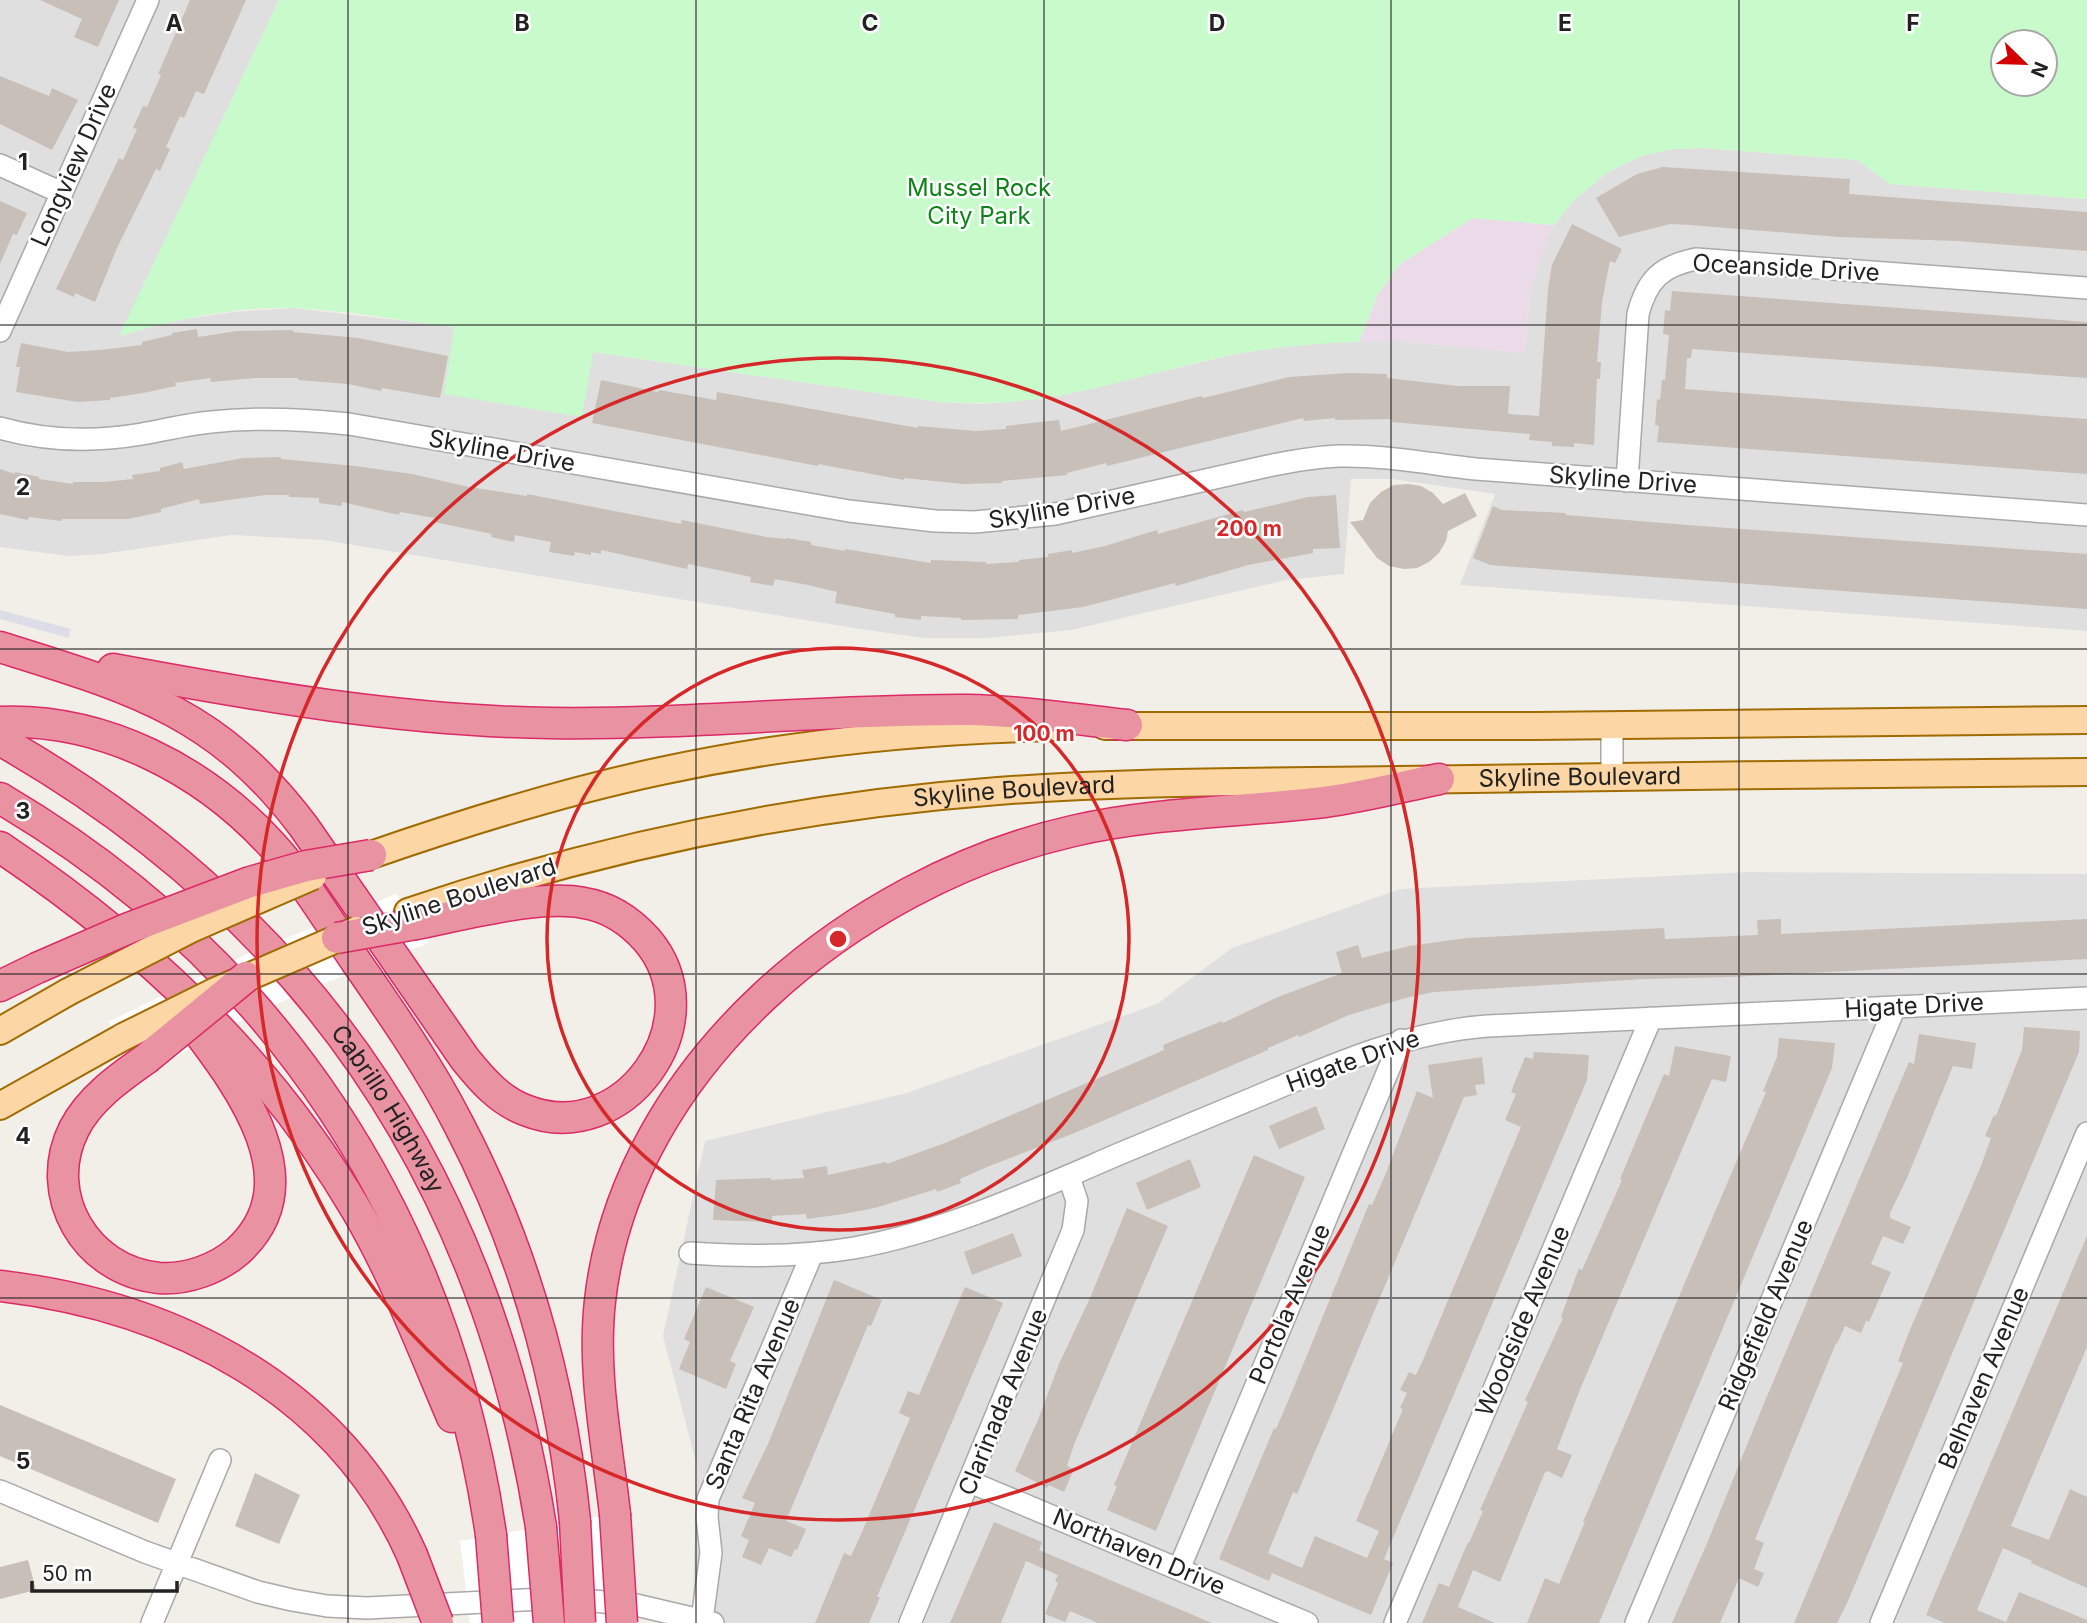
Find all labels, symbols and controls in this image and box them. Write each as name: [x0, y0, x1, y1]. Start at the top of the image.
text: A: [165, 9, 183, 37]
text: B: [514, 9, 530, 37]
text: C: [861, 9, 879, 37]
text: D: [1209, 9, 1225, 37]
text: E: [1558, 9, 1572, 37]
text: F: [1906, 9, 1920, 37]
north arrow: [1989, 28, 2059, 98]
text: N: [2026, 58, 2053, 81]
street label: Longview Drive: [25, 79, 123, 251]
text: 1: [18, 148, 28, 176]
park label: Mussel Rock City Park: [907, 173, 1051, 230]
street label: Oceanside Drive: [1692, 248, 1880, 287]
street label: Skyline Drive: [427, 423, 578, 478]
street label: Skyline Drive: [1548, 460, 1698, 499]
text: 2: [16, 473, 30, 501]
street label: Skyline Drive: [986, 480, 1137, 535]
text: 200 m: [1216, 516, 1282, 541]
text: 100 m: [1013, 721, 1075, 746]
street label: Skyline Boulevard: [1478, 761, 1681, 793]
street label: Skyline Boulevard: [912, 770, 1116, 813]
text: 3: [16, 797, 30, 825]
street label: Skyline Boulevard: [358, 851, 560, 942]
centre of rings: [826, 927, 850, 951]
street label: Higate Drive: [1843, 987, 1985, 1024]
street label: Cabrillo Highway: [325, 1019, 451, 1198]
street label: Higate Drive: [1282, 1023, 1423, 1098]
text: 4: [15, 1122, 31, 1150]
street label: Ridgefield Avenue: [1712, 1215, 1819, 1415]
street label: Portola Avenue: [1243, 1219, 1336, 1388]
street label: Woodside Avenue: [1469, 1221, 1576, 1420]
street label: Belhaven Avenue: [1932, 1282, 2035, 1473]
street label: Santa Rita Avenue: [699, 1294, 806, 1494]
street label: Clarinada Avenue: [952, 1304, 1053, 1499]
text: 5: [16, 1447, 30, 1475]
street label: Northaven Drive: [1049, 1502, 1230, 1601]
scale bar: [32, 1550, 177, 1594]
text: 50 m: [42, 1561, 92, 1586]

